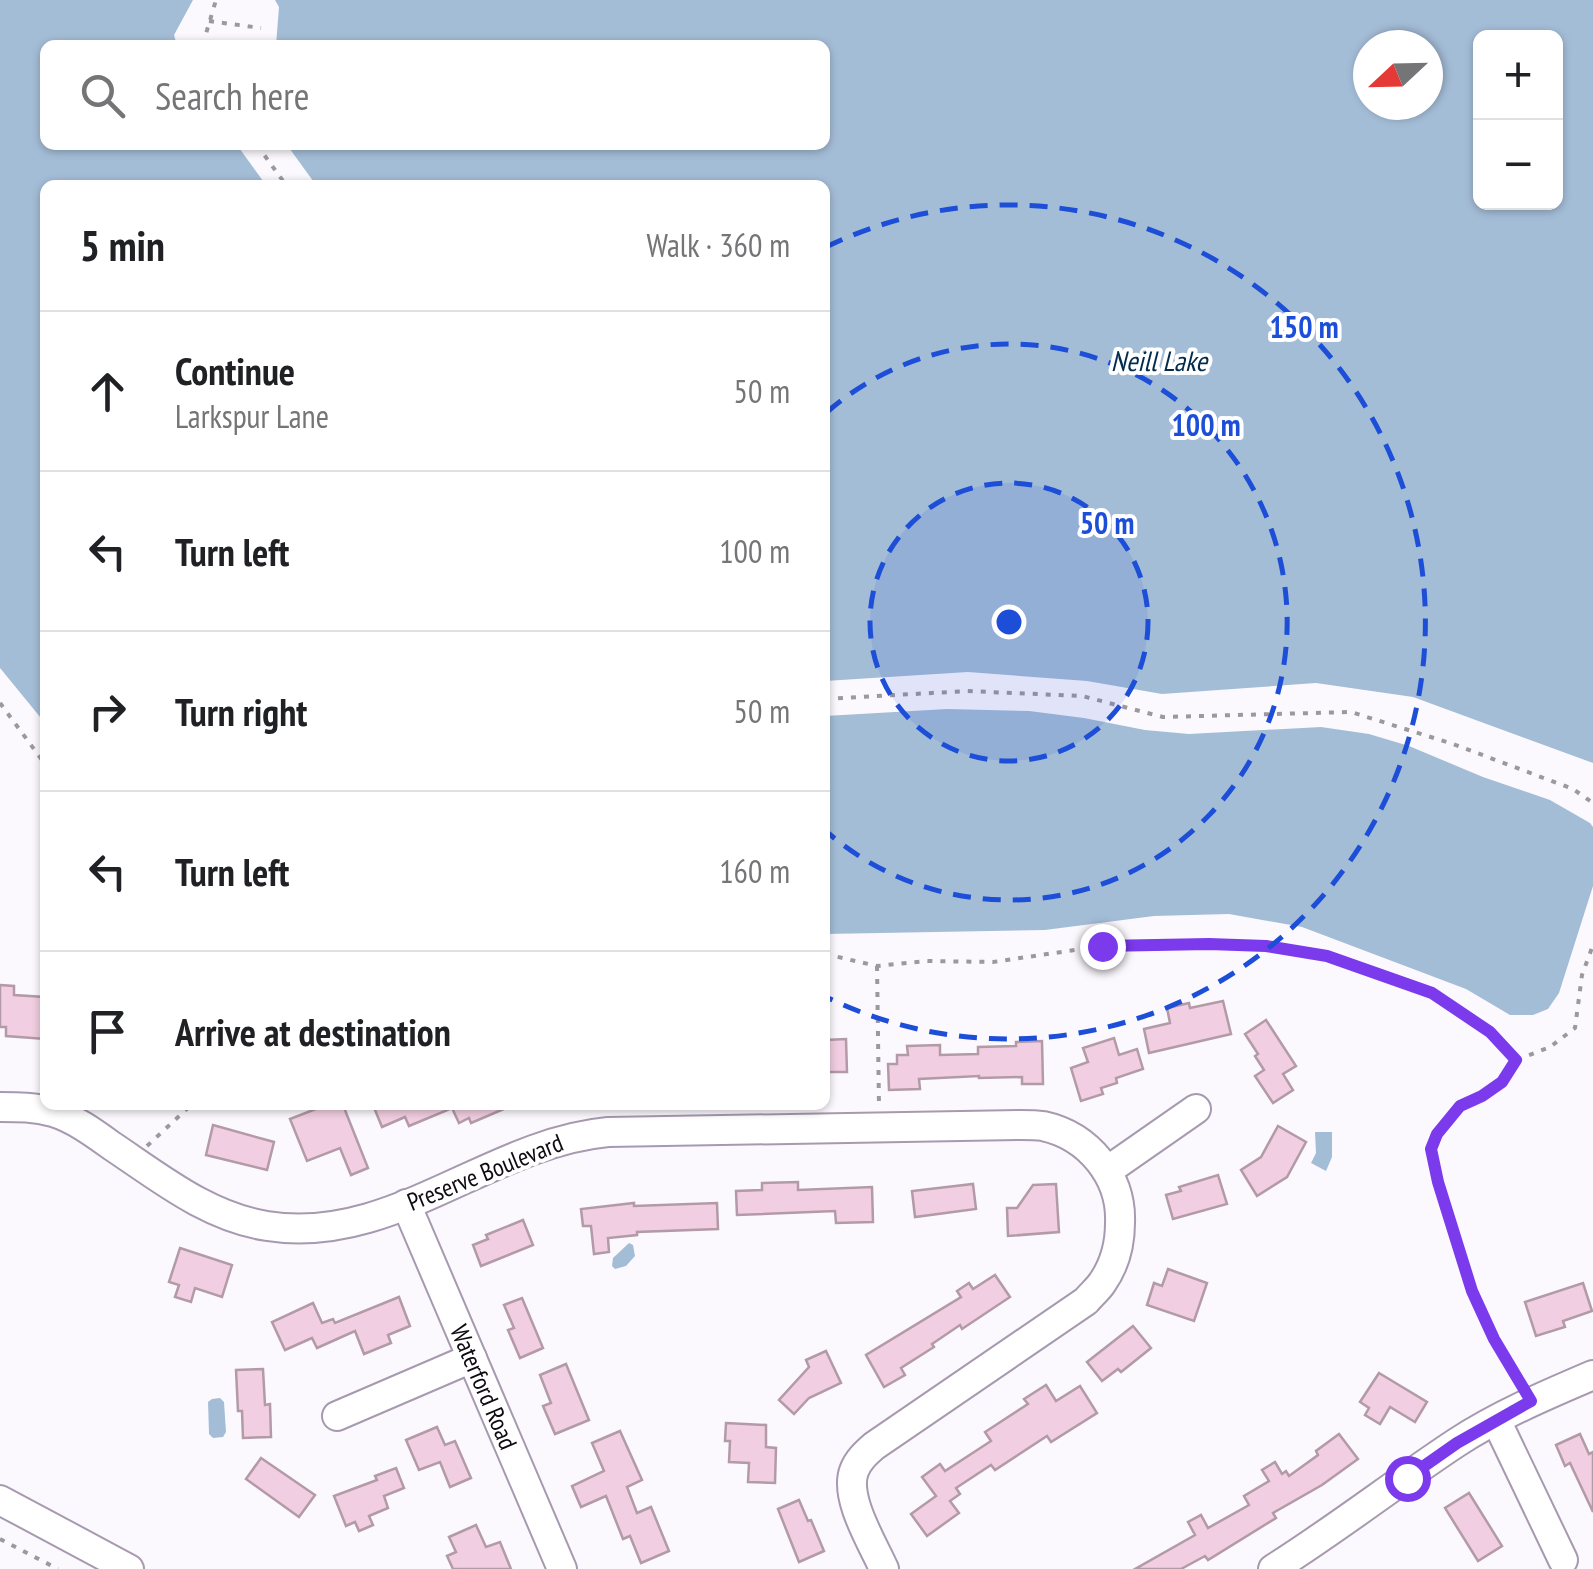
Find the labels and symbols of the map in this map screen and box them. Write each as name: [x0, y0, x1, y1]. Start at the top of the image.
north arrow: [1353, 30, 1443, 120]
text: 150 m: [1269, 307, 1339, 346]
water label: Neill Lake: [1111, 342, 1210, 379]
text: 100 m: [1171, 405, 1241, 444]
text: 50 m: [1080, 503, 1134, 542]
centre of rings: [991, 604, 1027, 640]
route end: [1080, 924, 1126, 970]
street label: Preserve Boulevard: [402, 1126, 568, 1218]
street label: Waterford Road: [443, 1320, 525, 1454]
route start: [1385, 1456, 1431, 1502]

